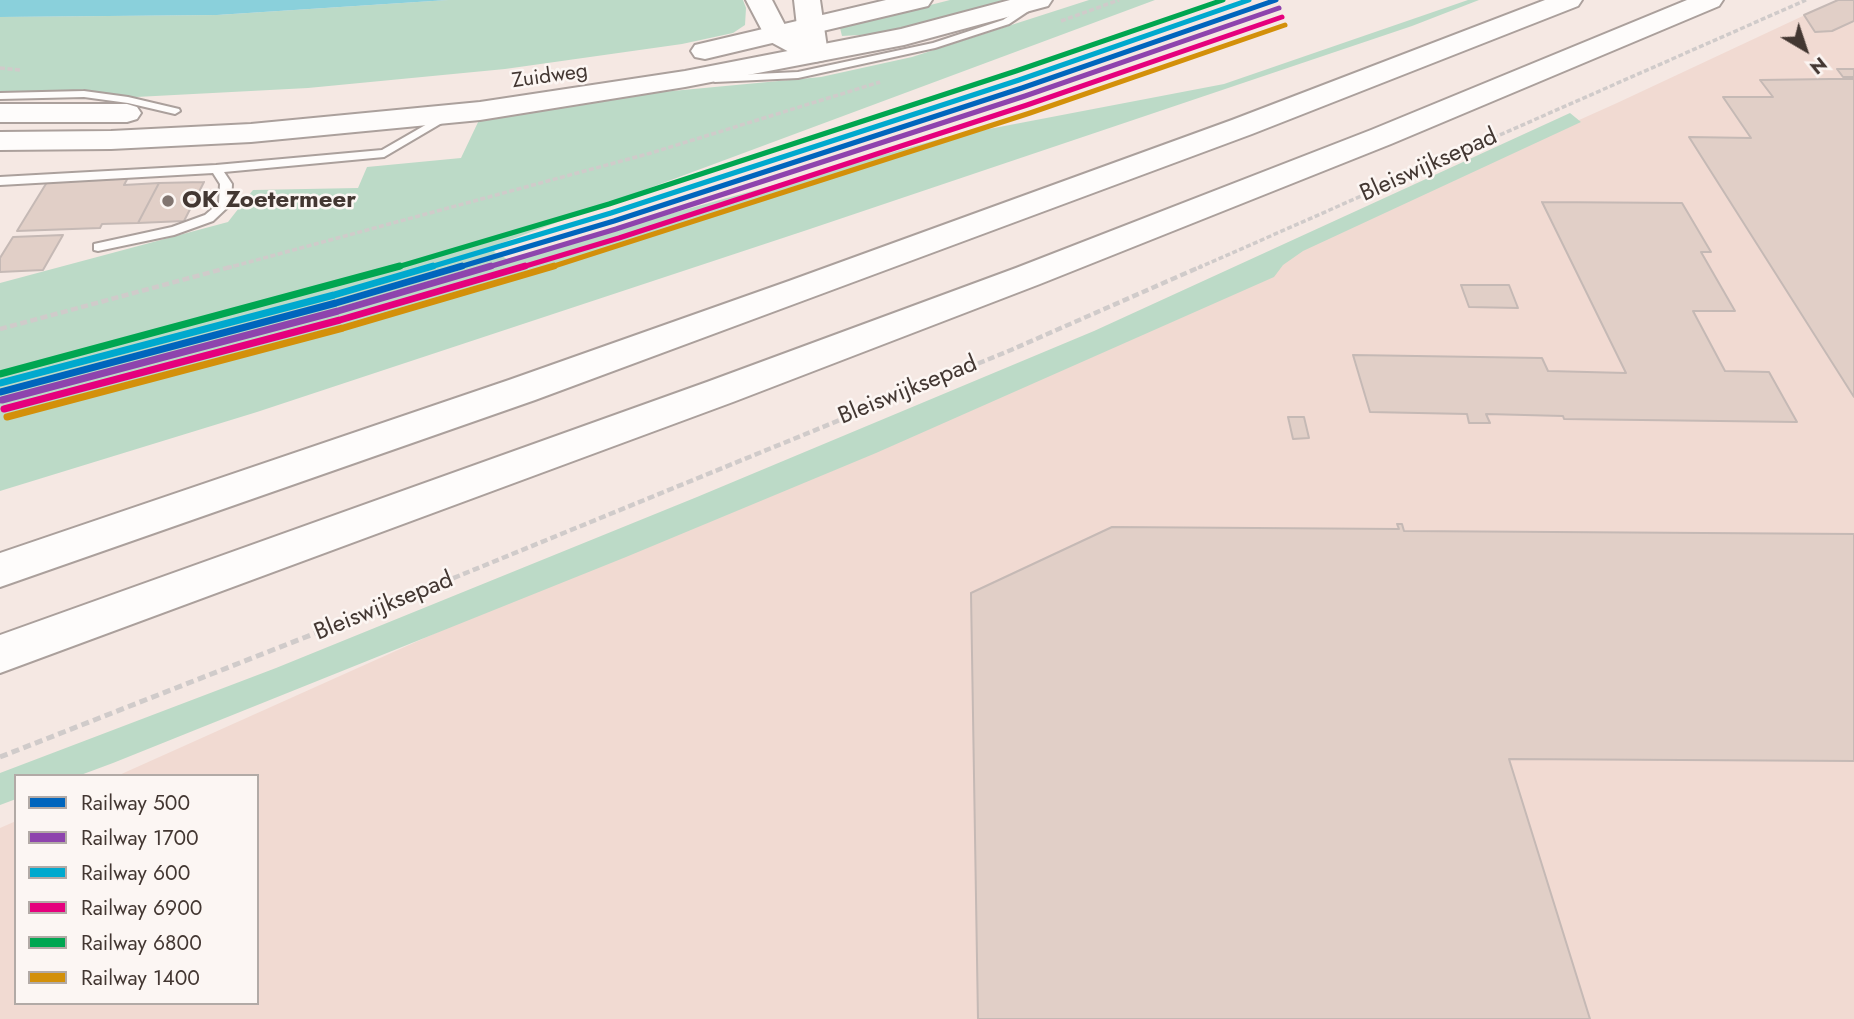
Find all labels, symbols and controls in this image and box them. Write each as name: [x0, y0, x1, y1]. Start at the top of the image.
north arrow: [1770, 14, 1840, 84]
text: N: [1804, 50, 1833, 81]
street label: Zuidweg: [511, 59, 589, 95]
street label: Bleiswijksepad: [1356, 123, 1502, 209]
place label: OK Zoetermeer: [182, 187, 356, 215]
marker: OK Zoetermeer: [160, 193, 176, 209]
street label: Bleiswijksepad: [834, 350, 982, 432]
street label: Bleiswijksepad: [310, 566, 458, 648]
legend: [14, 774, 259, 1005]
text: Railway 500: [81, 788, 190, 818]
text: Railway 1700: [81, 823, 199, 853]
text: Railway 600: [81, 858, 190, 888]
text: Railway 6900: [81, 893, 202, 923]
text: Railway 6800: [81, 928, 202, 958]
text: Railway 1400: [81, 963, 200, 993]

